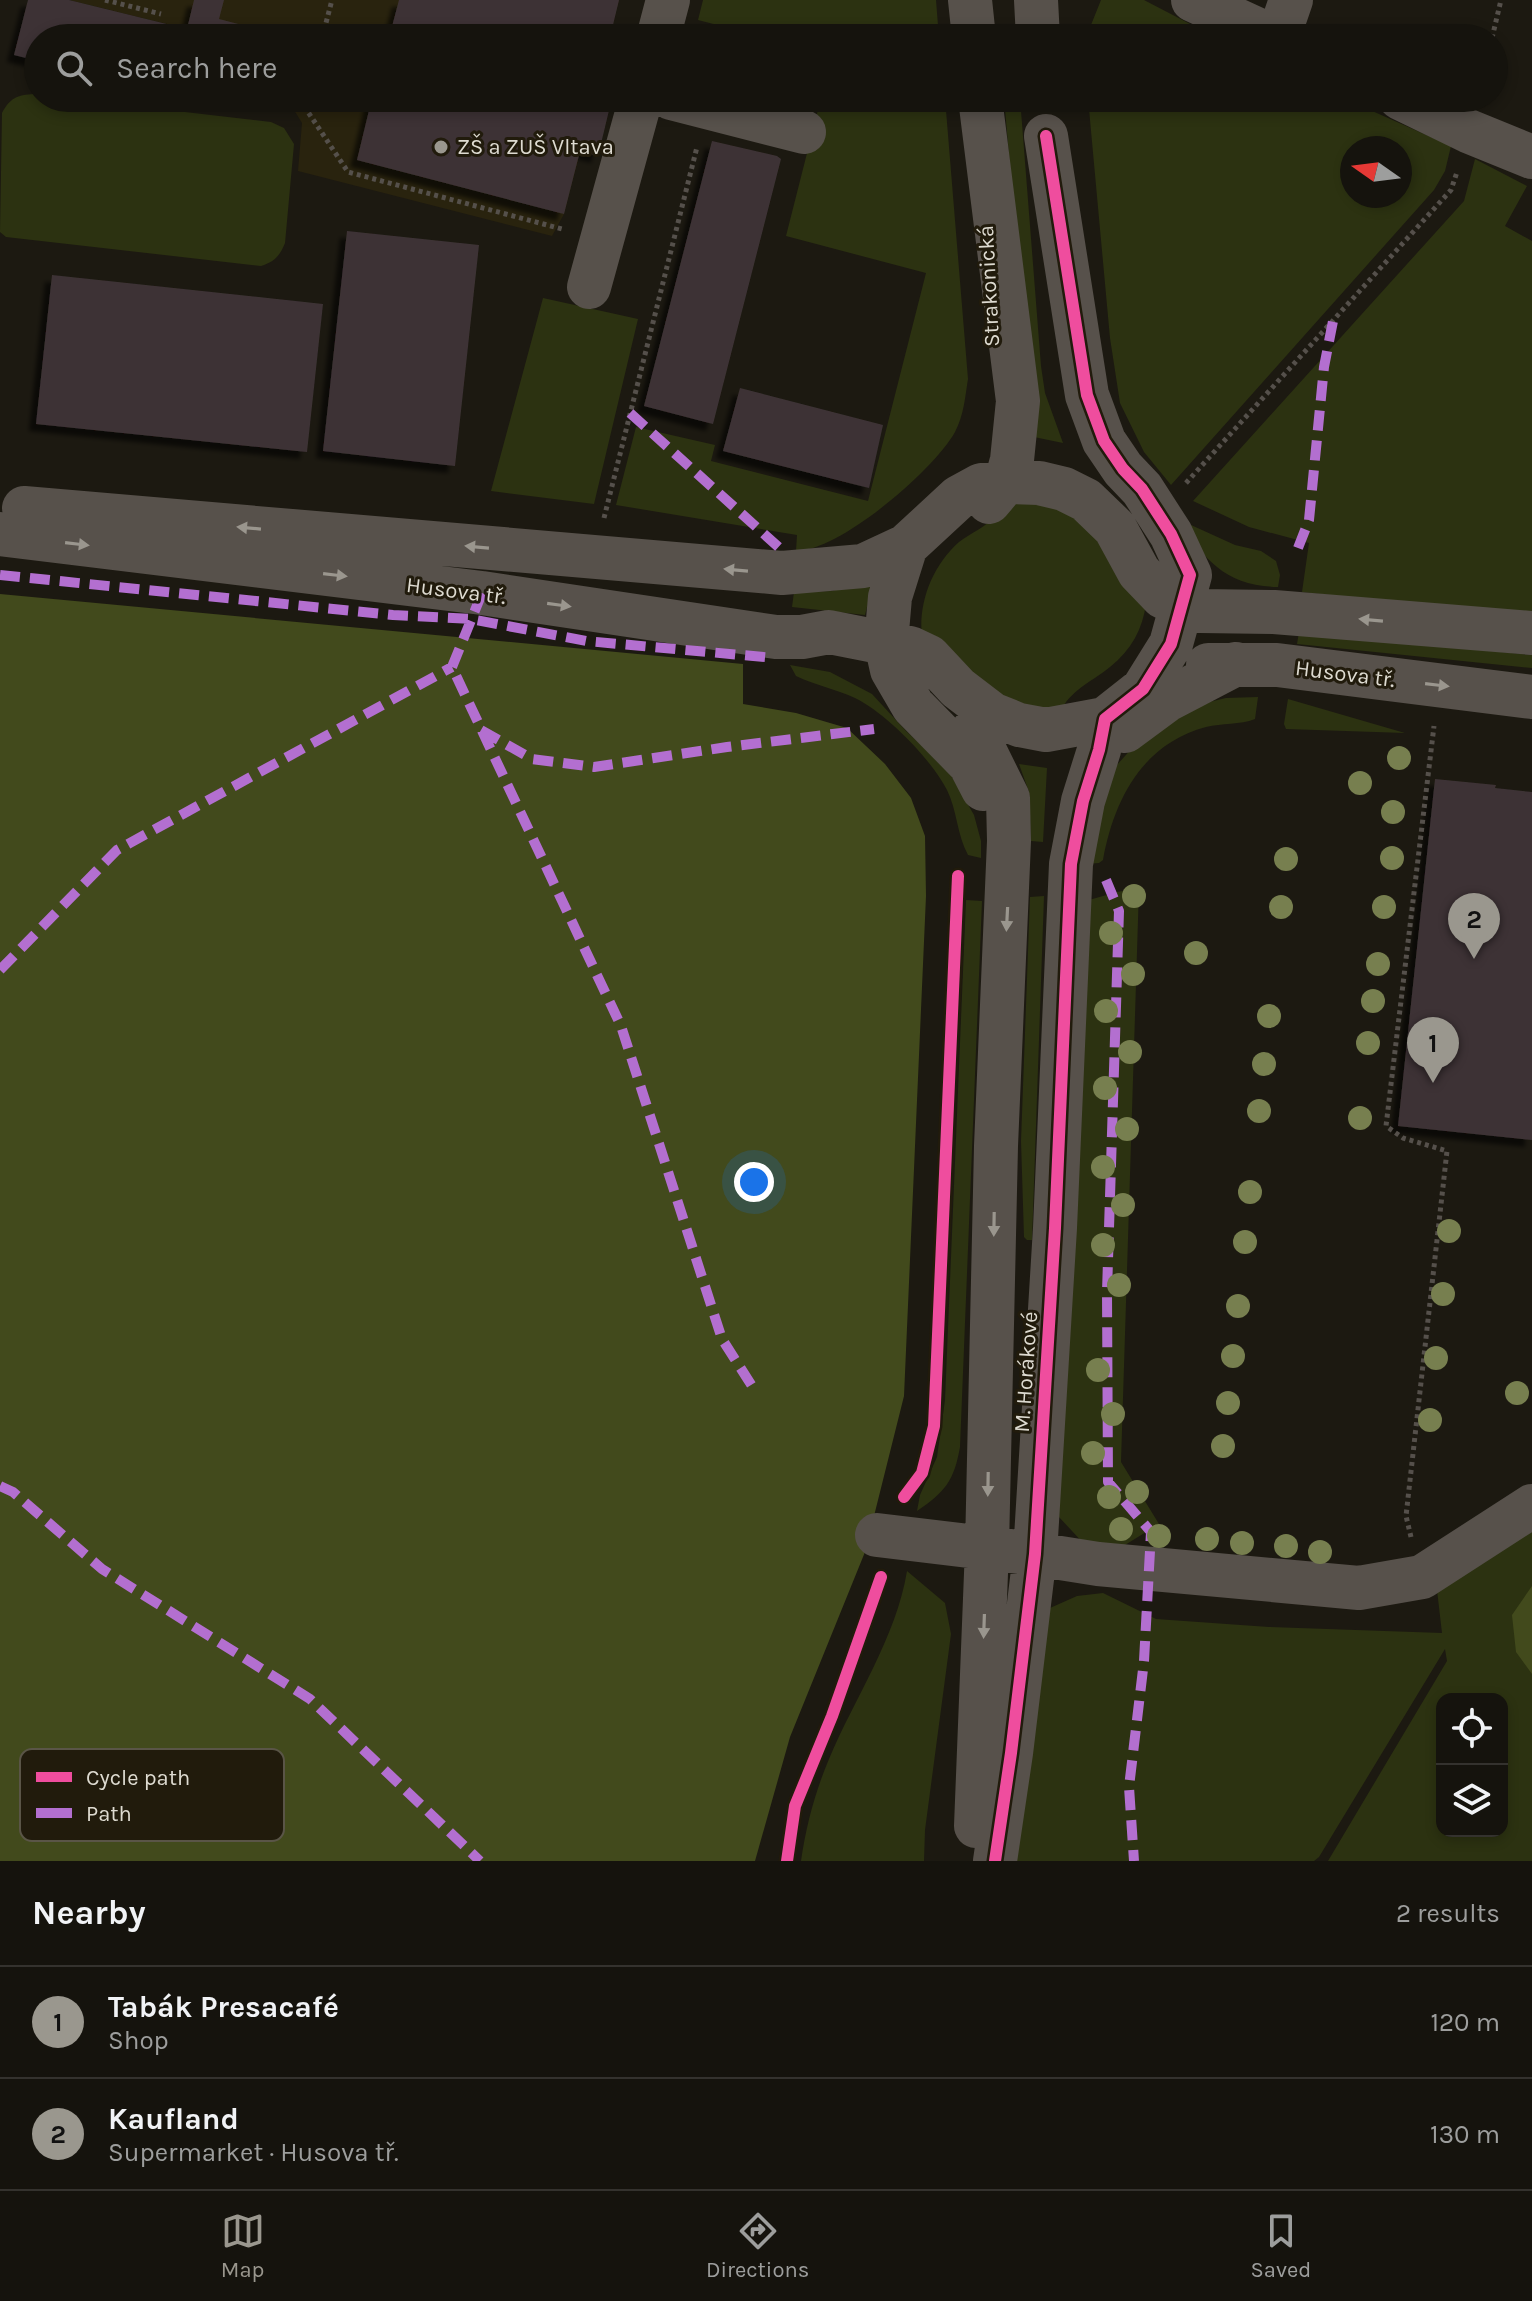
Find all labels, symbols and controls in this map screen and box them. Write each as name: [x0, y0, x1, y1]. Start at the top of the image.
search box: [24, 24, 1508, 112]
icon: search: [52, 46, 96, 90]
text: Search here: [116, 50, 277, 86]
place label: ZŠ a ZUŠ Vltava: [457, 133, 614, 160]
north arrow: [1340, 136, 1412, 208]
marker: ZŠ a ZUŠ Vltava: [432, 138, 450, 156]
street label: Strakonická: [973, 225, 1005, 347]
one-way arrow: [236, 521, 261, 534]
one-way arrow: [65, 537, 90, 550]
one-way arrow: [464, 541, 489, 554]
one-way arrow: [723, 563, 748, 576]
one-way arrow: [323, 569, 348, 582]
street label: Husova tř.: [405, 572, 507, 610]
one-way arrow: [547, 599, 572, 612]
one-way arrow: [1358, 613, 1383, 626]
street label: Husova tř.: [1294, 655, 1396, 693]
one-way arrow: [1425, 679, 1450, 692]
pin: 2: [1448, 893, 1500, 959]
one-way arrow: [1000, 907, 1013, 932]
pin: 1: [1407, 1017, 1459, 1083]
your location: [734, 1162, 774, 1202]
one-way arrow: [988, 1212, 1001, 1237]
street label: M. Horákové: [1009, 1311, 1043, 1433]
one-way arrow: [982, 1472, 995, 1497]
one-way arrow: [977, 1614, 990, 1639]
map controls: [1436, 1693, 1508, 1837]
button: locate: [1436, 1693, 1508, 1765]
legend: [20, 1749, 284, 1841]
text: Cycle path: [86, 1765, 190, 1791]
button: layers: [1436, 1765, 1508, 1837]
text: Path: [86, 1801, 132, 1827]
text: Nearby: [32, 1893, 146, 1933]
text: 2 results: [1396, 1898, 1500, 1929]
text: Tabák Presacafé: [108, 1989, 339, 2025]
text: 1: [53, 2007, 63, 2038]
text: 120 m: [1430, 2007, 1500, 2038]
text: Shop: [108, 2025, 169, 2056]
text: Kaufland: [108, 2101, 239, 2137]
text: 2: [50, 2119, 66, 2150]
text: 130 m: [1430, 2119, 1500, 2150]
text: Supermarket · Husova tř.: [108, 2137, 399, 2168]
tab: Map: [221, 2209, 265, 2283]
tab: Directions: [706, 2209, 809, 2283]
tab: Saved: [1251, 2209, 1311, 2283]

